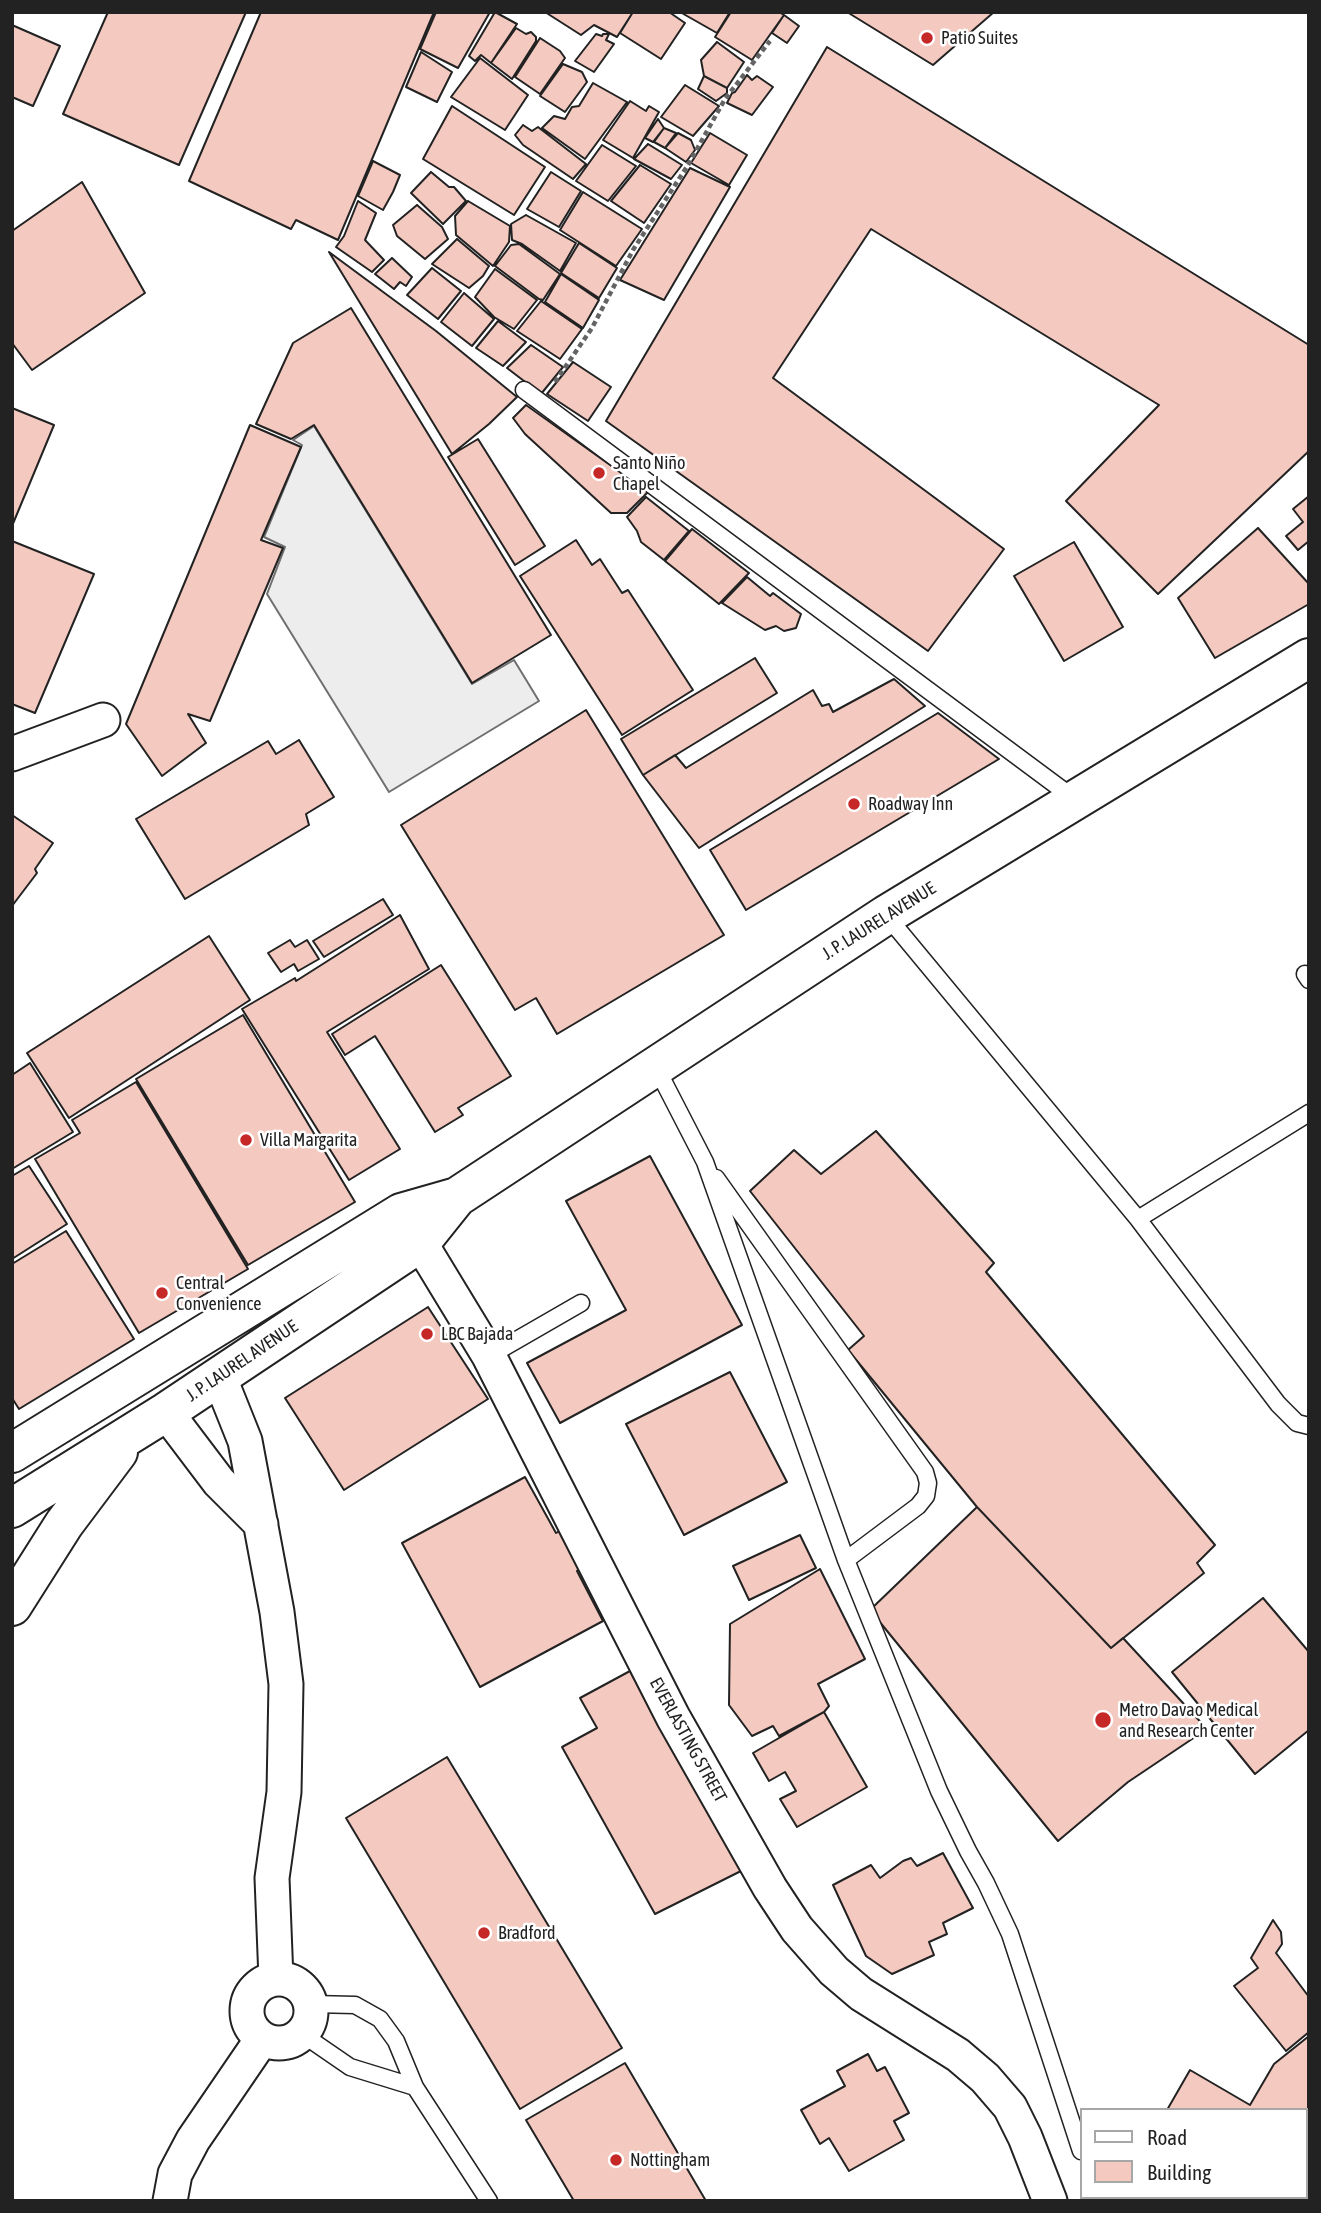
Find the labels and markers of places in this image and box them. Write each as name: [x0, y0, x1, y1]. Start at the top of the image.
place label: Patio Suites: [941, 27, 1018, 49]
marker: Patio Suites: [919, 30, 935, 46]
place label: Santo Niño Chapel: [613, 452, 686, 494]
marker: Santo Niño Chapel: [591, 465, 607, 481]
place label: Roadway Inn: [868, 793, 953, 815]
marker: Roadway Inn: [846, 796, 862, 812]
place label: Villa Margarita: [260, 1129, 357, 1151]
marker: Villa Margarita: [238, 1132, 254, 1148]
place label: Central Convenience: [176, 1272, 261, 1314]
marker: Central Convenience: [154, 1285, 170, 1301]
place label: LBC Bajada: [441, 1323, 513, 1345]
marker: LBC Bajada: [419, 1326, 435, 1342]
place label: Metro Davao Medical and Research Center: [1119, 1699, 1258, 1742]
marker: Metro Davao Medical and Research Center: [1093, 1710, 1113, 1730]
place label: Bradford: [498, 1922, 556, 1944]
marker: Bradford: [476, 1925, 492, 1941]
place label: Nottingham: [630, 2149, 710, 2171]
marker: Nottingham: [608, 2152, 624, 2168]

